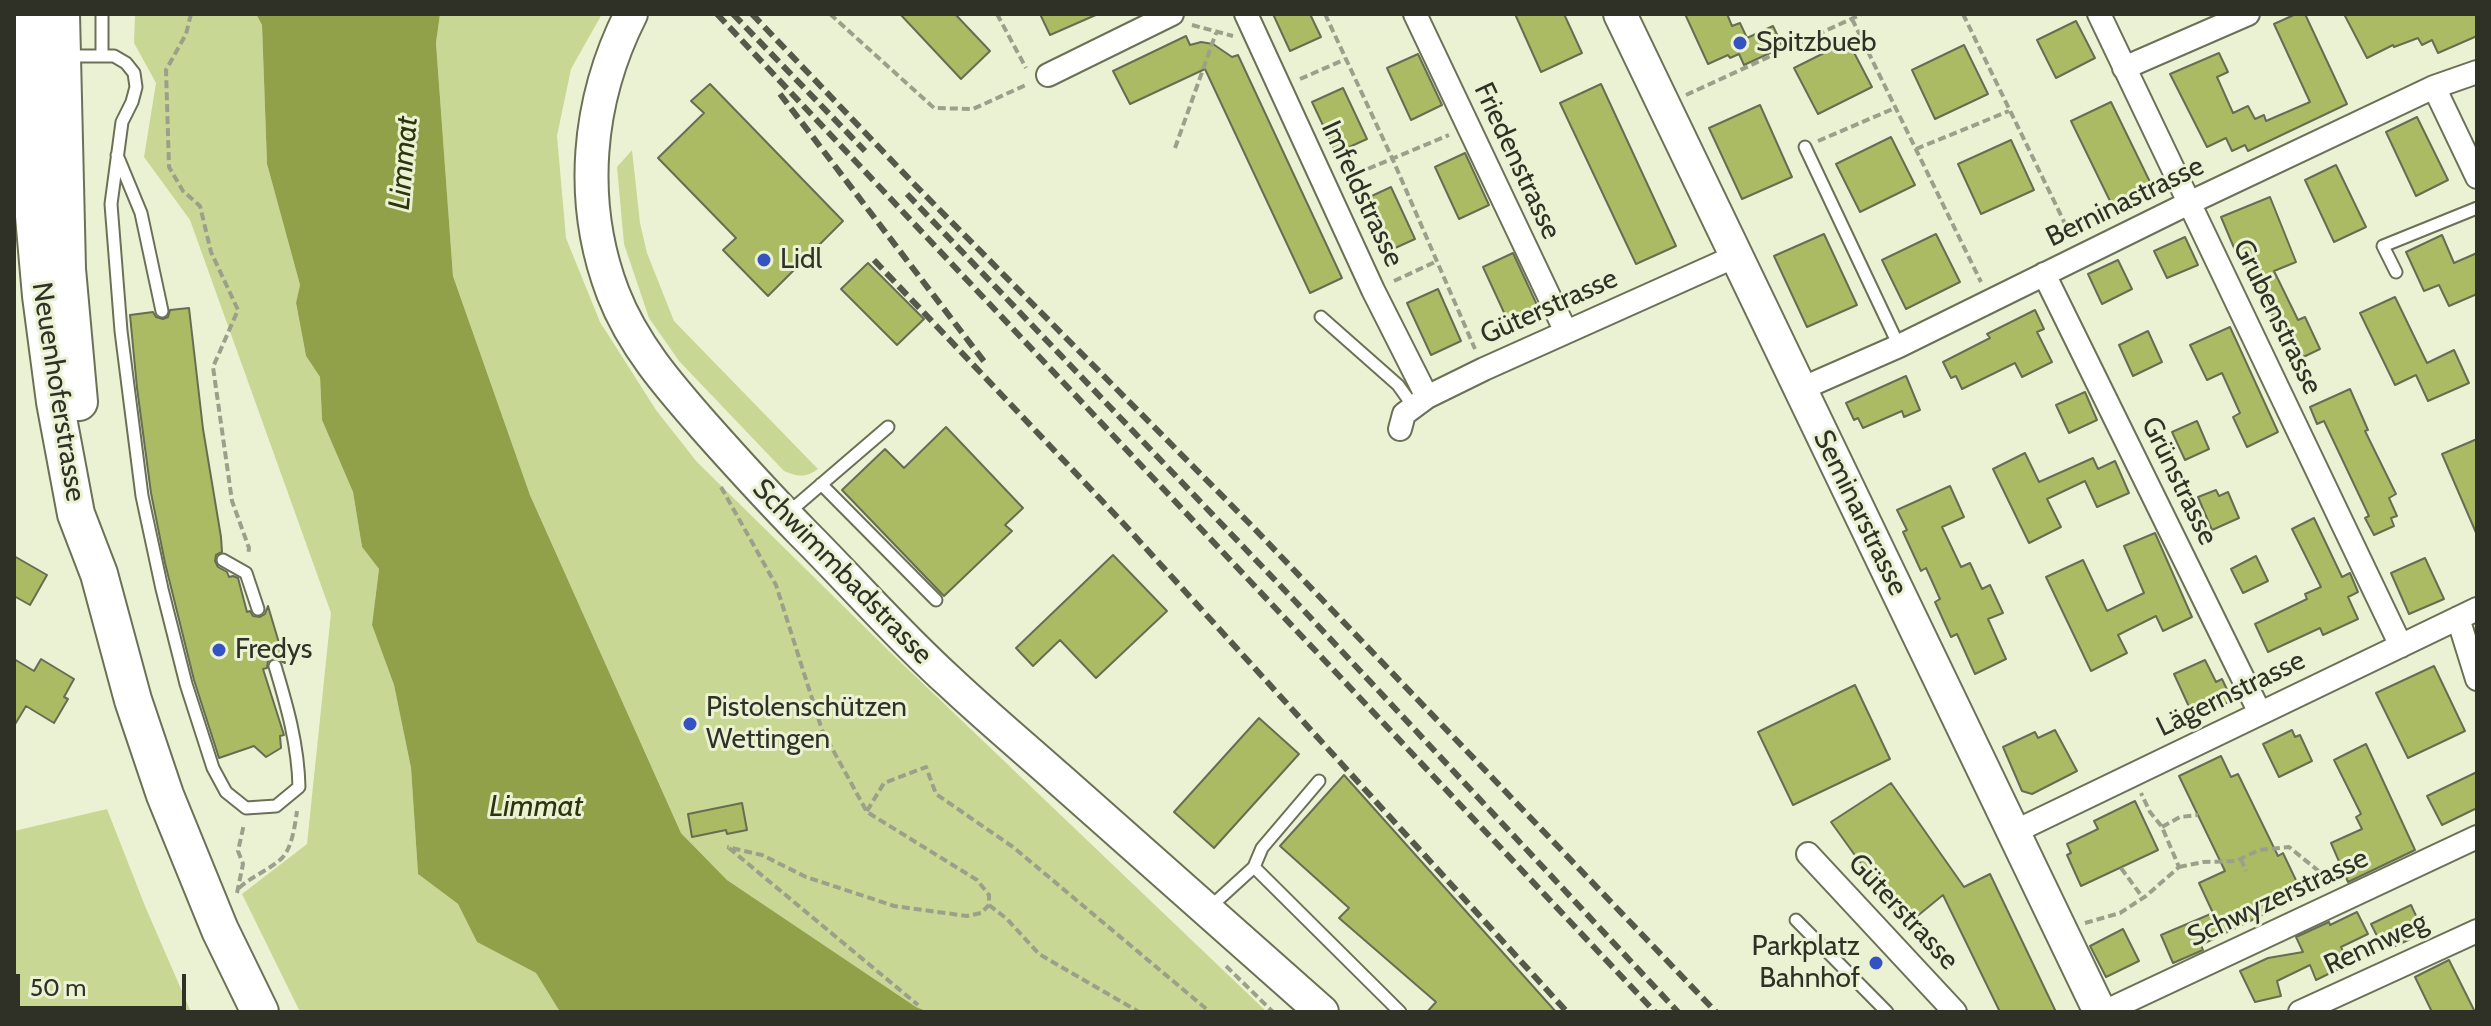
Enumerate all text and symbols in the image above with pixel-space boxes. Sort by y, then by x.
place label: Spitzbueb [1756,26,1876,60]
marker: Spitzbueb [1731,34,1749,52]
street label: Friedenstrasse [1466,77,1568,245]
water label: Limmat [382,115,426,211]
street label: Imfeldstrasse [1314,116,1410,272]
street label: Berninastrasse [2041,149,2209,255]
street label: Grubenstrasse [2225,234,2329,400]
place label: Lidl [780,243,822,277]
marker: Lidl [755,251,773,269]
street label: Güterstrasse [1475,262,1623,352]
street label: Neuenhoferstrasse [24,280,92,504]
street label: Grünstrasse [2134,411,2224,551]
street label: Seminarstrasse [1805,425,1915,601]
street label: Schwimmbadstrasse [745,472,939,672]
place label: Fredys [235,633,312,667]
marker: Fredys [210,641,228,659]
street label: Lägernstrasse [2151,644,2311,744]
place label: Pistolenschützen Wettingen [706,691,907,757]
marker: Pistolenschützen Wettingen [681,715,699,733]
water label: Limmat [489,789,583,825]
street label: Schwyzerstrasse [2182,842,2374,954]
street label: Güterstrasse [1841,847,1965,977]
street label: Rennweg [2319,905,2433,983]
place label: Parkplatz Bahnhof [1752,930,1860,996]
marker: Parkplatz Bahnhof [1867,954,1885,972]
scale bar [20,958,190,1008]
text: 50 m [30,973,86,1002]

